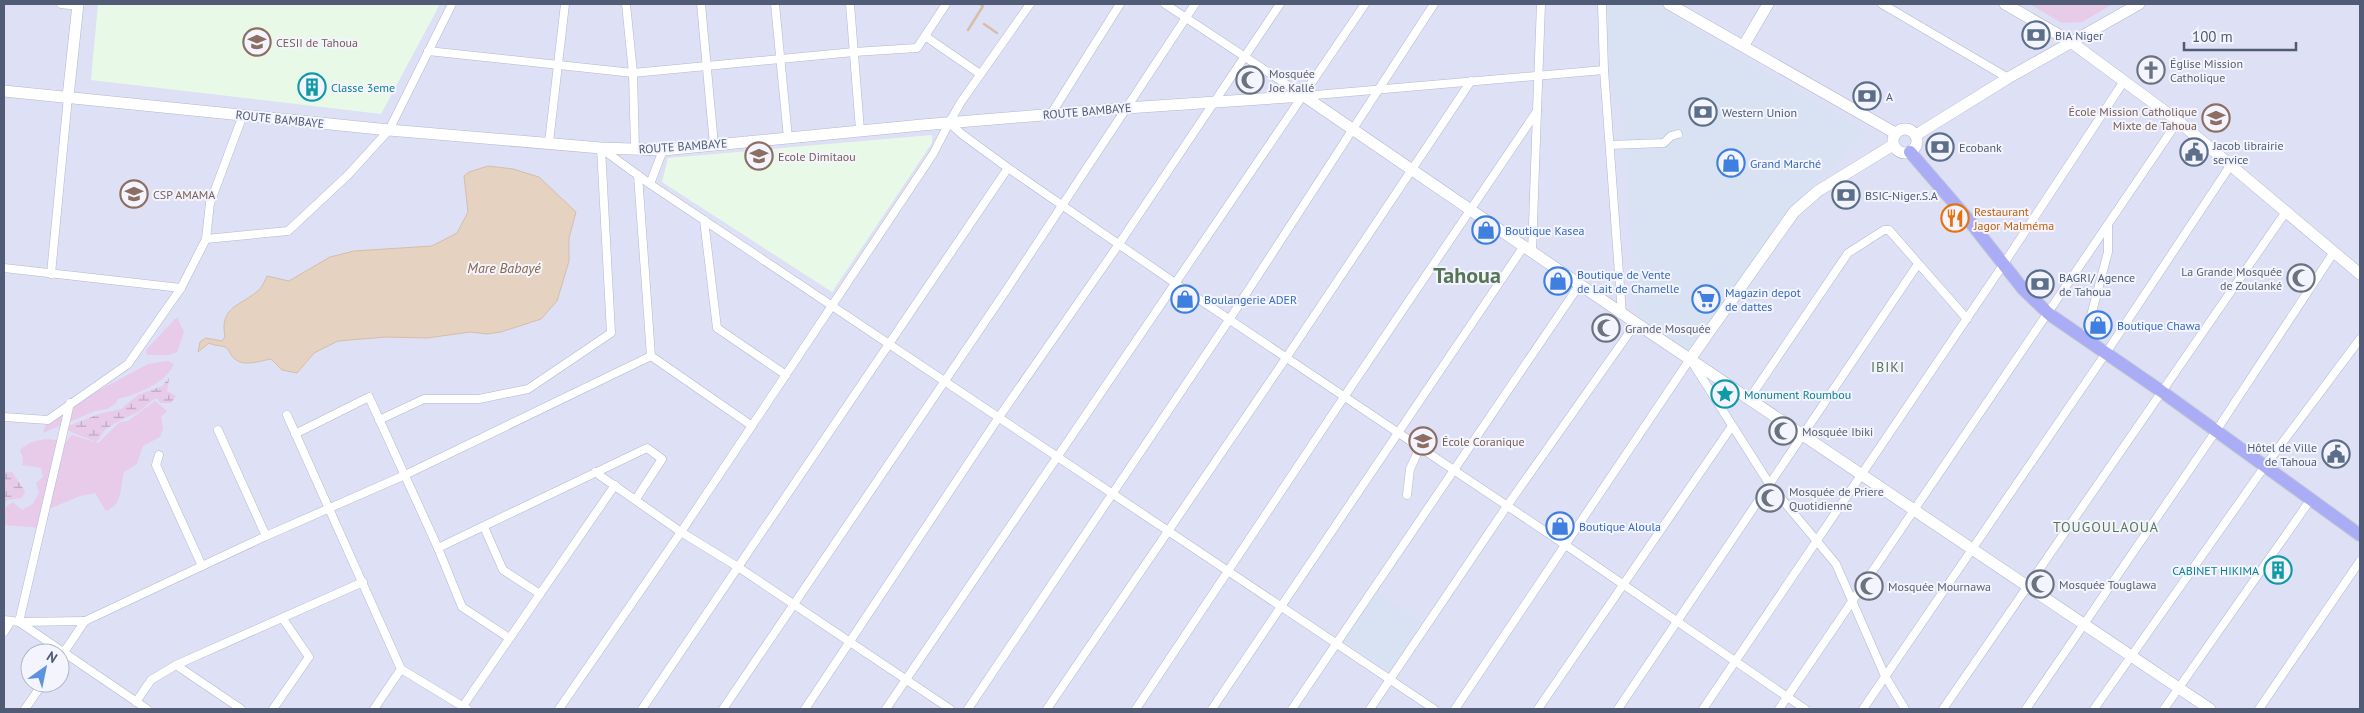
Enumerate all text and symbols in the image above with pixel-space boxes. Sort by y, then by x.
bank icon: BIA Niger [2021,20,2051,50]
scale bar [2184,20,2296,52]
school or university icon: CESII de Tahoua [242,27,272,57]
text: 100 m [2192,27,2233,46]
place label: BIA Niger [2055,28,2103,43]
place label: CESII de Tahoua [276,35,358,50]
church icon: Église Mission Catholique [2136,55,2166,85]
place label: Église Mission Catholique [2170,56,2243,85]
mosque icon: Mosquée Joe Kallé [1235,65,1265,95]
place label: Mosquée Joe Kallé [1268,66,1315,95]
building icon: Classe 3eme [297,72,327,102]
place label: Classe 3eme [331,80,395,95]
bank icon: A [1852,81,1882,111]
place label: A [1886,89,1893,104]
bank icon: Western Union [1688,97,1718,127]
street label: ROUTE BAMBAYE [1042,100,1132,122]
school or university icon: École Mission Catholique Mixte de Tahoua [2201,103,2231,133]
place label: École Mission Catholique Mixte de Tahoua [2069,104,2197,133]
place label: Western Union [1722,105,1797,120]
street label: ROUTE BAMBAYE [235,107,325,131]
bank icon: Ecobank [1925,132,1955,162]
street label: ROUTE BAMBAYE [638,135,728,157]
public building icon: Jacob librairie service [2179,137,2209,167]
place label: Jacob librairie service [2212,138,2284,167]
place label: Ecobank [1959,140,2002,155]
school or university icon: Ecole Dimitaou [744,141,774,171]
shop icon: Grand Marché [1716,148,1746,178]
place label: Ecole Dimitaou [778,149,856,164]
place label: Grand Marché [1750,156,1821,171]
school or university icon: CSP AMAMA [119,179,149,209]
bank icon: BSIC-Niger.S.A [1831,180,1861,210]
place label: CSP AMAMA [153,187,215,202]
place label: BSIC-Niger.S.A [1865,188,1938,203]
restaurant icon: Restaurant Jagor Malméma [1940,203,1970,233]
place label: Restaurant Jagor Malméma [1973,204,2054,233]
shop icon: Boutique Kasea [1471,215,1501,245]
place label: Boutique Kasea [1505,223,1584,238]
water label: Mare Babayé [467,259,541,277]
district label: Tahoua [1433,261,1501,289]
mosque icon: La Grande Mosquée de Zoulanké [2286,263,2316,293]
place label: La Grande Mosquée de Zoulanké [2181,264,2282,293]
shop icon: Boutique de Vente de Lait de Chamelle [1543,266,1573,296]
place label: Boutique de Vente de Lait de Chamelle [1577,267,1679,296]
bank icon: BAGRI/ Agence de Tahoua [2025,269,2055,299]
place label: BAGRI/ Agence de Tahoua [2059,270,2135,299]
shop icon: Boulangerie ADER [1170,284,1200,314]
supermarket icon: Magazin depot de dattes [1691,284,1721,314]
place label: Magazin depot de dattes [1725,285,1801,314]
place label: Boulangerie ADER [1204,292,1297,307]
shop icon: Boutique Chawa [2083,310,2113,340]
mosque icon: Grande Mosquée [1591,313,1621,343]
place label: Boutique Chawa [2117,318,2201,333]
place label: Grande Mosquée [1625,321,1711,336]
district label: IBIKI [1871,358,1905,376]
place icon: Monument Roumbou [1710,379,1740,409]
place label: Monument Roumbou [1744,387,1851,402]
mosque icon: Mosquée Ibiki [1768,416,1798,446]
place label: Mosquée Ibiki [1802,424,1873,439]
school or university icon: École Coranique [1408,426,1438,456]
place label: École Coranique [1442,434,1525,449]
public building icon: Hôtel de Ville de Tahoua [2321,439,2351,469]
place label: Hôtel de Ville de Tahoua [2247,440,2317,469]
mosque icon: Mosquée de Priere Quotidienne [1755,483,1785,513]
place label: Mosquée de Priere Quotidienne [1789,484,1884,513]
shop icon: Boutique Aloula [1545,511,1575,541]
district label: TOUGOULAOUA [2053,518,2159,536]
place label: Boutique Aloula [1579,519,1661,534]
building icon: CABINET HIKIMA [2263,555,2293,585]
place label: CABINET HIKIMA [2172,563,2259,578]
mosque icon: Mosquée Touglawa [2025,569,2055,599]
mosque icon: Mosquée Mournawa [1854,571,1884,601]
place label: Mosquée Touglawa [2059,577,2157,592]
place label: Mosquée Mournawa [1888,579,1991,594]
north arrow [20,643,70,693]
text: N [43,647,61,667]

